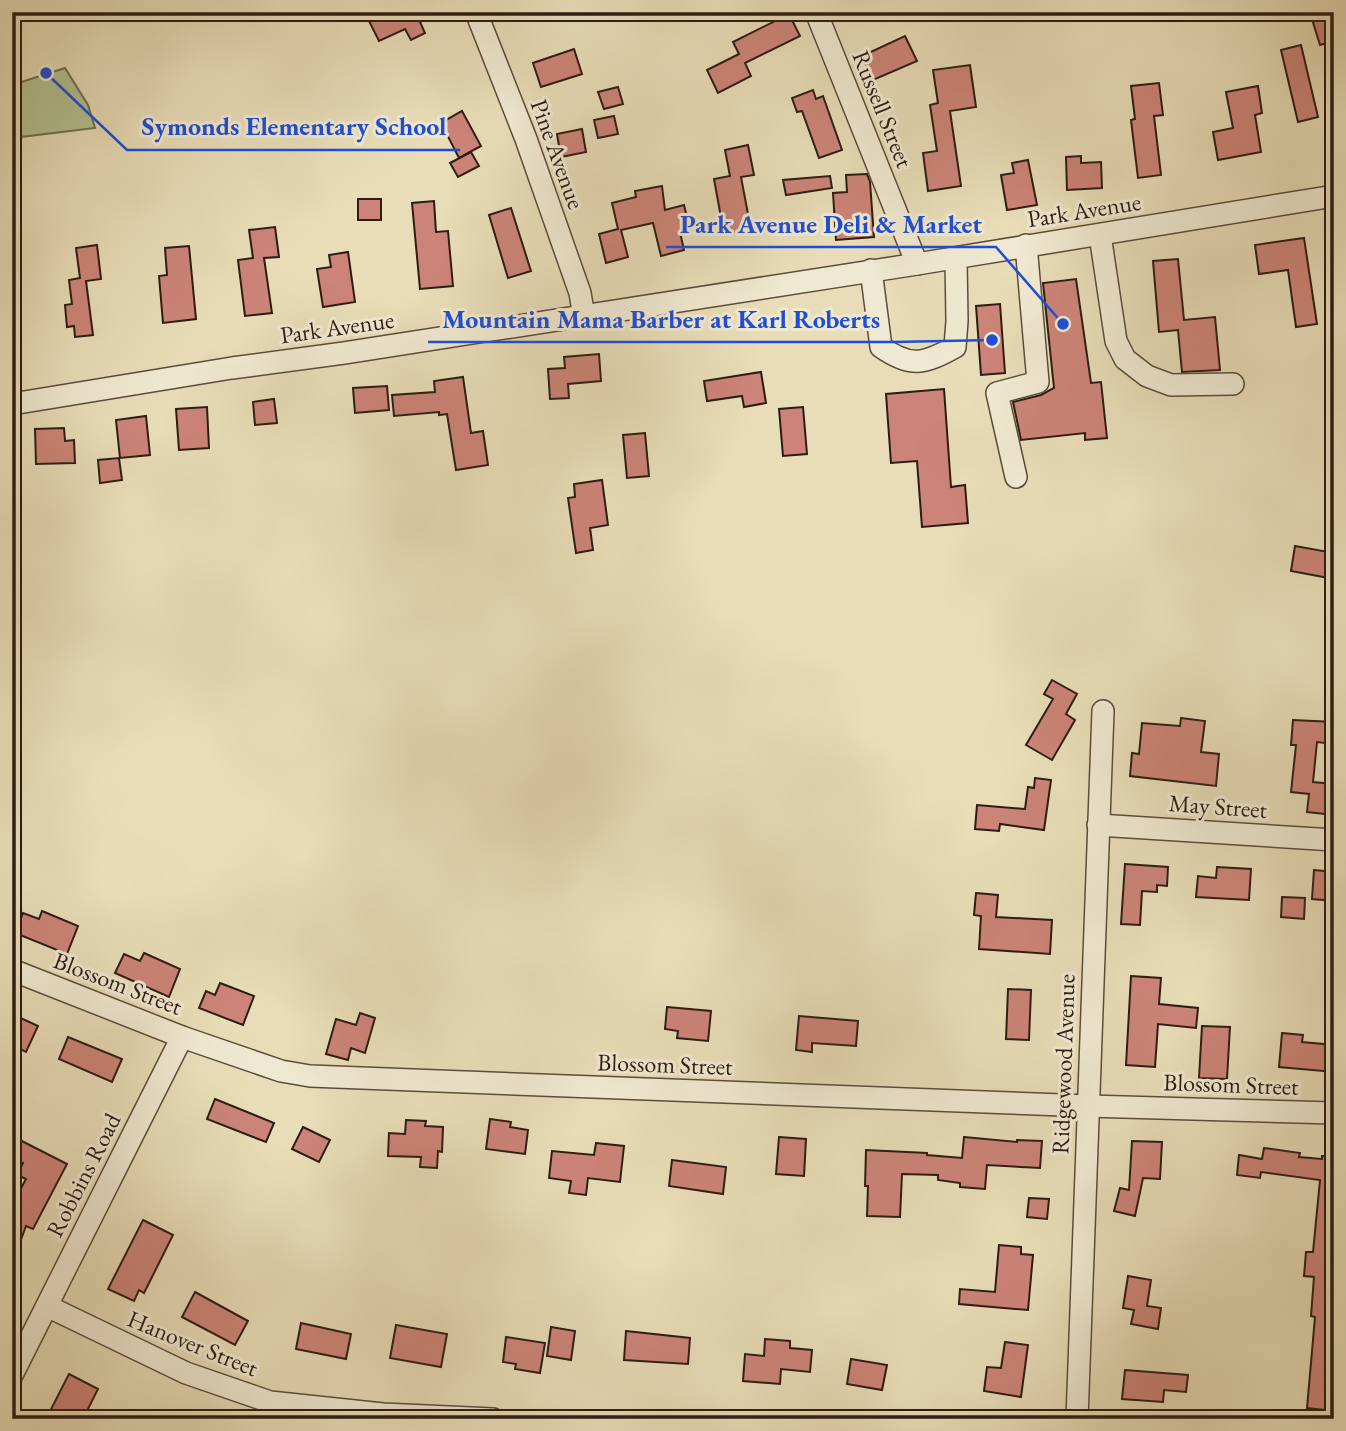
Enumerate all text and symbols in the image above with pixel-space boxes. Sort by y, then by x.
street label: Russell Street [845,46,921,173]
street label: Pine Avenue [524,95,592,213]
callout: Symonds Elementary School [127,103,460,150]
text: Symonds Elementary School [142,109,446,143]
street label: Park Avenue [1025,186,1143,234]
callout: Park Avenue Deli & Market [666,200,996,247]
text: Park Avenue Deli & Market [680,207,982,241]
callout: Mountain Mama Barber at Karl Roberts [428,295,894,342]
text: Mountain Mama Barber at Karl Roberts [442,302,880,336]
street label: Park Avenue [278,304,396,350]
street label: May Street [1168,787,1269,825]
street label: Blossom Street [49,944,187,1022]
street label: Ridgewood Avenue [1044,973,1082,1155]
street label: Blossom Street [597,1046,734,1082]
street label: Blossom Street [1163,1066,1300,1102]
street label: Robbins Road [39,1107,128,1242]
street label: Hanover Street [123,1303,263,1383]

